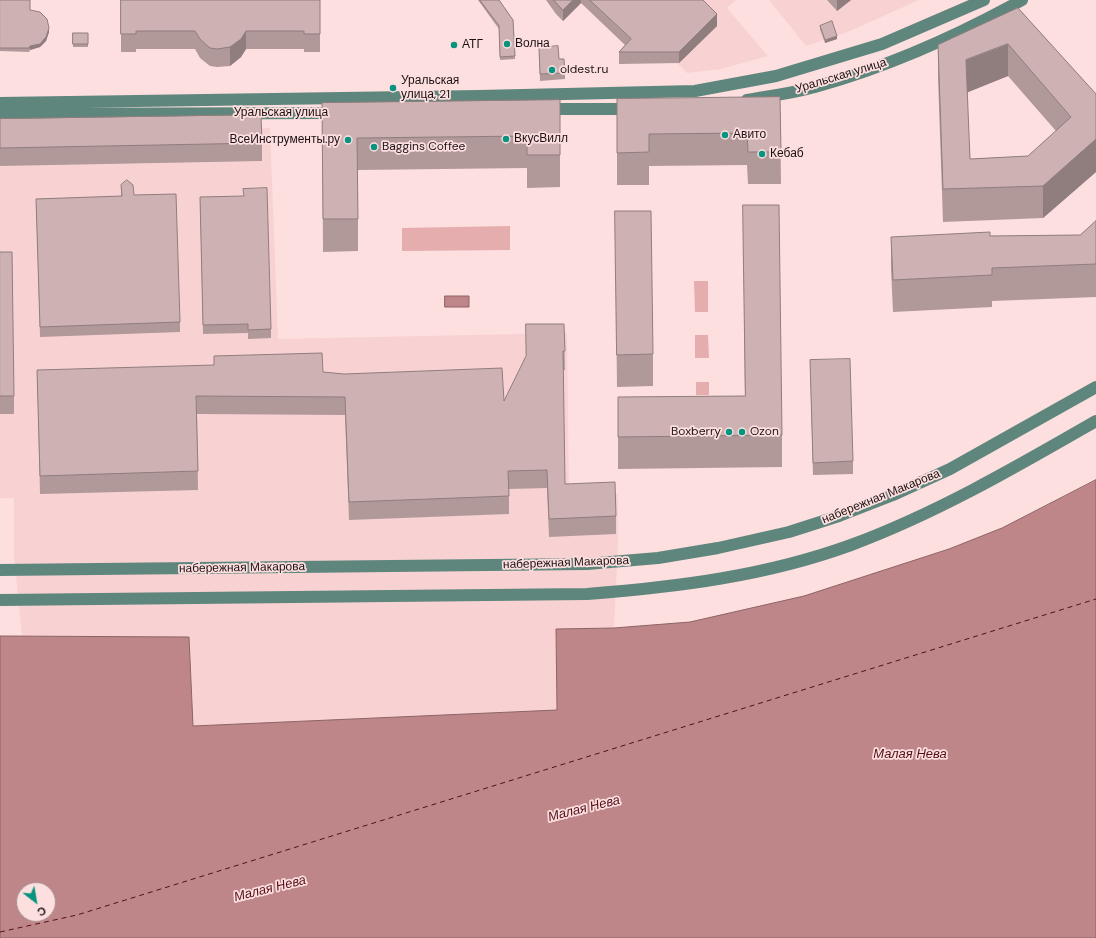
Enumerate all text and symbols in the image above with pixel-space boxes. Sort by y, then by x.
place label: Волна [515,37,550,51]
place label: АТГ [462,38,483,52]
marker: Волна [502,39,512,49]
marker: АТГ [449,40,459,50]
street label: Уральская улица [794,55,888,97]
place label: oldest.ru [560,63,608,77]
marker: oldest.ru [547,65,557,75]
place label: Уральская улица, 21 [401,74,459,102]
marker: Уральская улица, 21 [388,83,398,93]
street label: Уральская улица [234,106,328,120]
place label: Авито [733,128,766,142]
marker: Авито [720,130,730,140]
place label: ВкусВилл [514,132,568,146]
place label: ВсеИнструменты.ру [230,133,340,147]
marker: ВкусВилл [501,134,511,144]
marker: ВсеИнструменты.ру [343,135,353,145]
place label: Baggins Coffee [382,140,465,154]
marker: Baggins Coffee [369,142,379,152]
place label: Кебаб [770,147,804,161]
marker: Кебаб [757,149,767,159]
place label: Boxberry [671,425,721,439]
place label: Ozon [750,425,779,439]
marker: Boxberry [724,427,734,437]
marker: Ozon [737,427,747,437]
street label: набережная Макарова [820,467,942,527]
street label: набережная Макарова [503,554,629,572]
street label: набережная Макарова [179,560,305,576]
water label: Малая Нева [873,747,947,763]
water label: Малая Нева [546,793,622,825]
water label: Малая Нева [232,873,308,905]
north arrow [16,882,56,922]
text: С [35,903,49,919]

